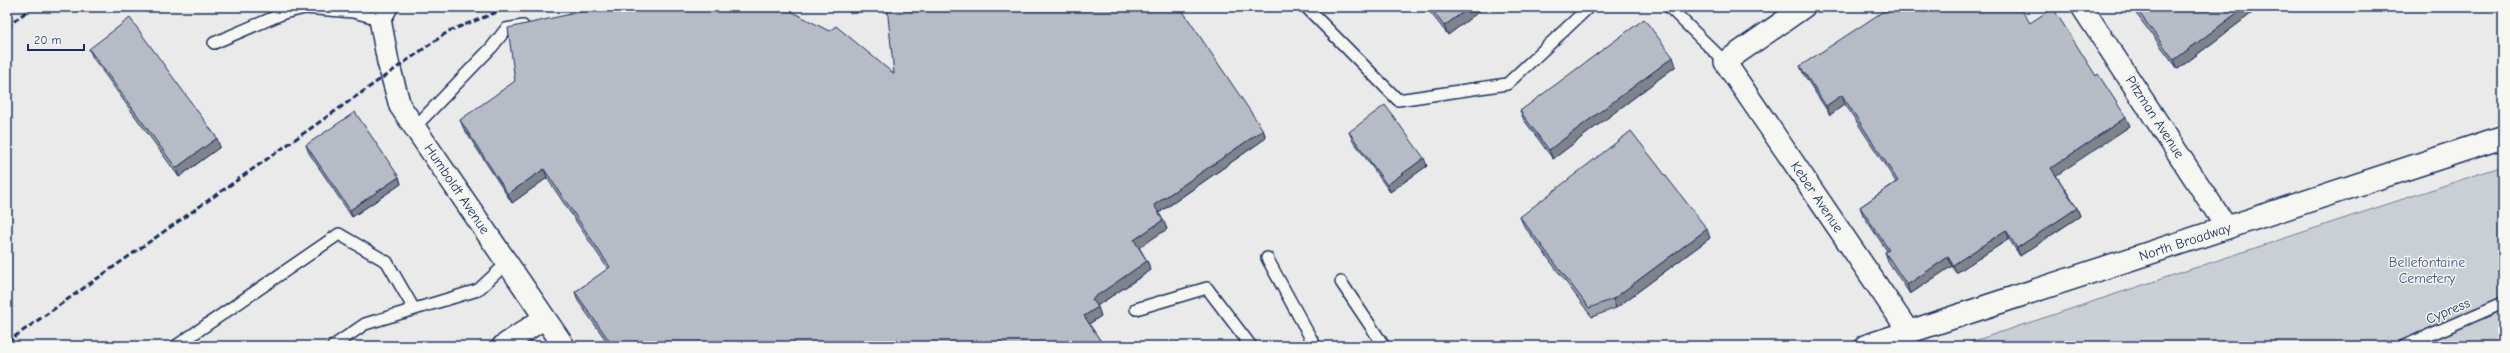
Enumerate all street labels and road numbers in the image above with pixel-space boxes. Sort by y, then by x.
street label: Pitzman Avenue [2122,73,2188,161]
street label: Humboldt Avenue [420,140,494,238]
street label: Keber Avenue [1787,158,1847,236]
street label: North Broadway [2137,219,2234,265]
street label: Cypress [2423,294,2473,328]

